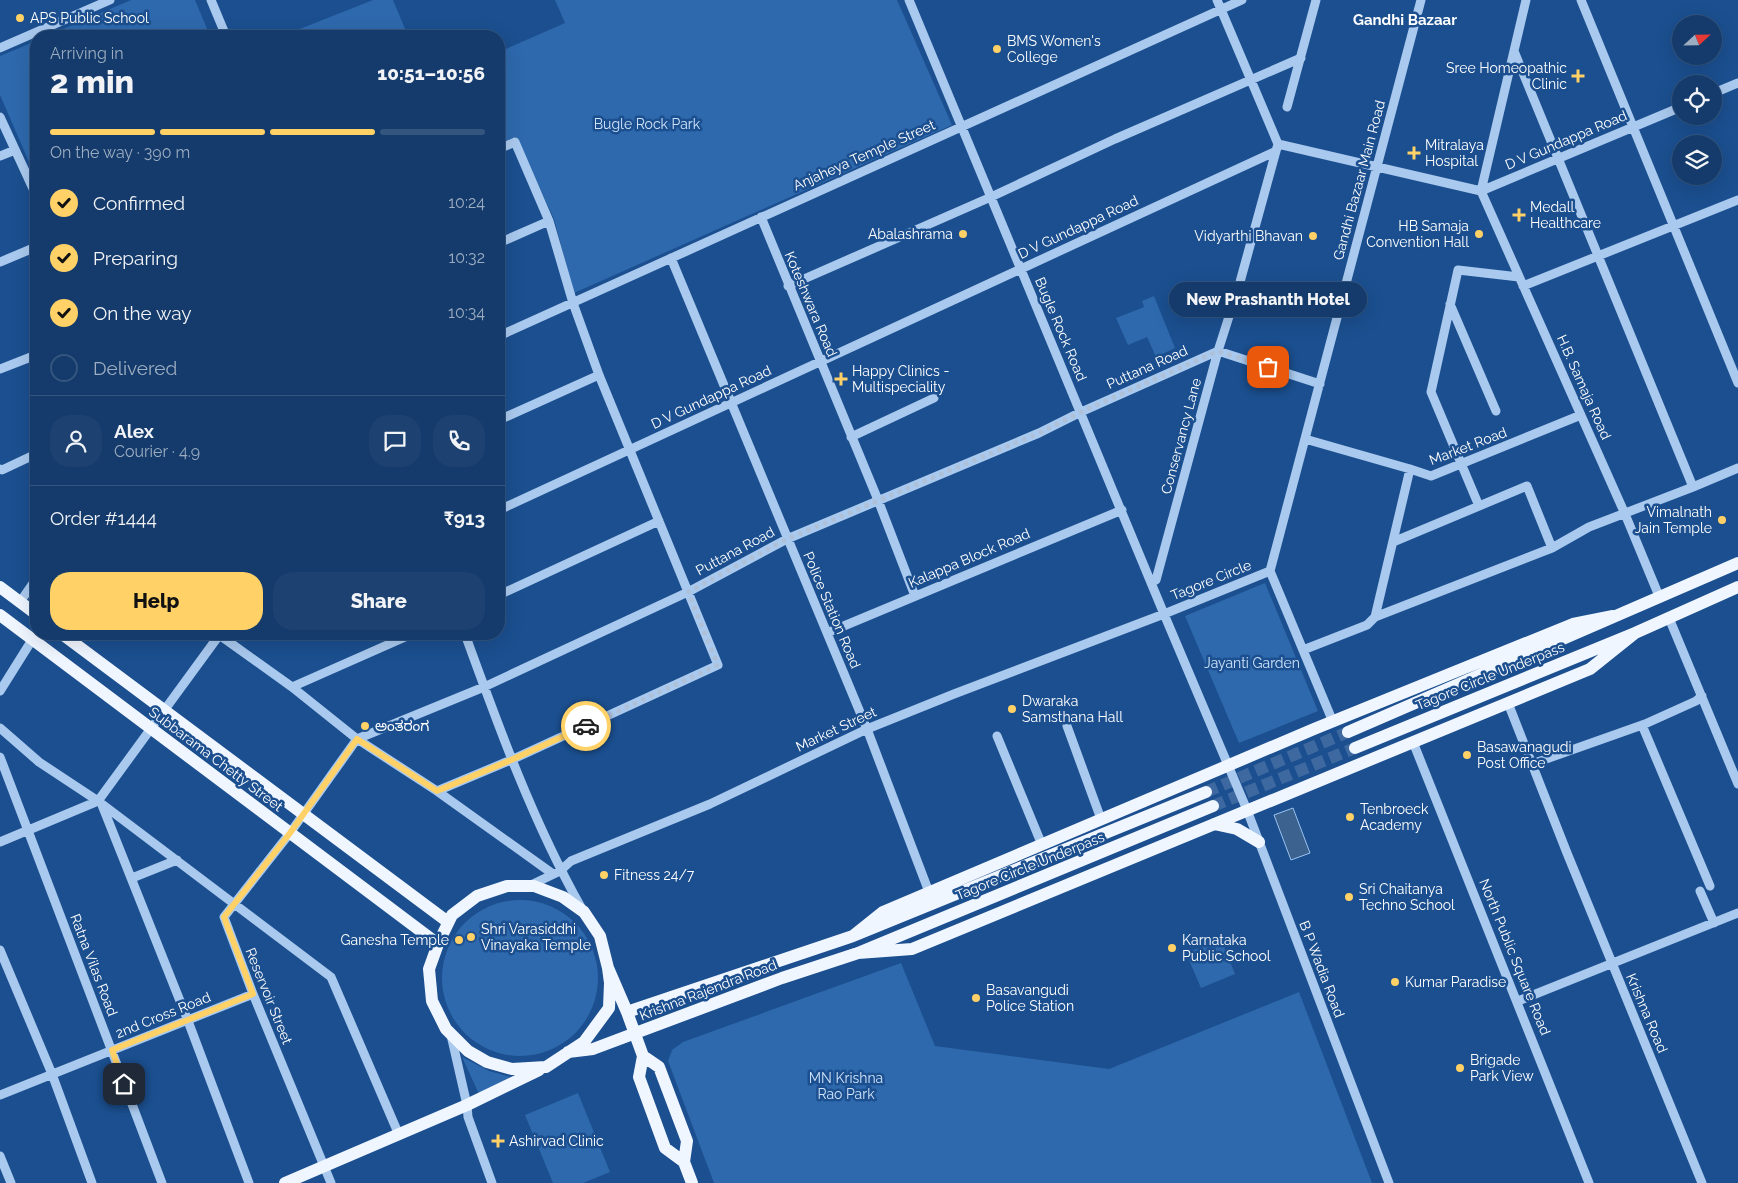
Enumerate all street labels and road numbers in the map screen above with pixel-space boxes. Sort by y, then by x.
street label: Gandhi Bazaar Main Road [1330,98,1388,262]
street label: D V Gundappa Road [1503,107,1629,173]
street label: Anjaheya Temple Street [790,116,938,194]
street label: D V Gundappa Road [1015,192,1141,262]
street label: Koteshwara Road [782,249,840,359]
street label: Bugle Rock Road [1032,275,1090,383]
street label: H.B. Samaja Road [1554,332,1614,442]
street label: Puttana Road [1104,342,1190,392]
street label: D V Gundappa Road [648,362,774,432]
street label: Conservancy Lane [1158,376,1204,496]
street label: Market Road [1427,424,1509,468]
street label: Puttana Road [693,524,777,578]
street label: Kalappa Block Road [906,525,1032,591]
street label: Police Station Road [800,549,864,671]
street label: Tagore Circle [1168,557,1254,603]
street label: Tagore Circle Underpass [1413,639,1567,713]
street label: Market Street [793,703,879,755]
street label: Subbarama Chetty Street [146,704,286,815]
street label: Tagore Circle Underpass [953,829,1107,903]
street label: North Public Square Road [1476,876,1554,1038]
street label: Ratna Vilas Road [67,912,121,1018]
street label: B P Wadia Road [1296,918,1348,1020]
street label: Reservoir Street [242,945,296,1047]
street label: Krishna Rajendra Road [637,956,779,1024]
street label: Krishna Road [1623,971,1671,1055]
street label: 2nd Cross Road [113,989,213,1041]

